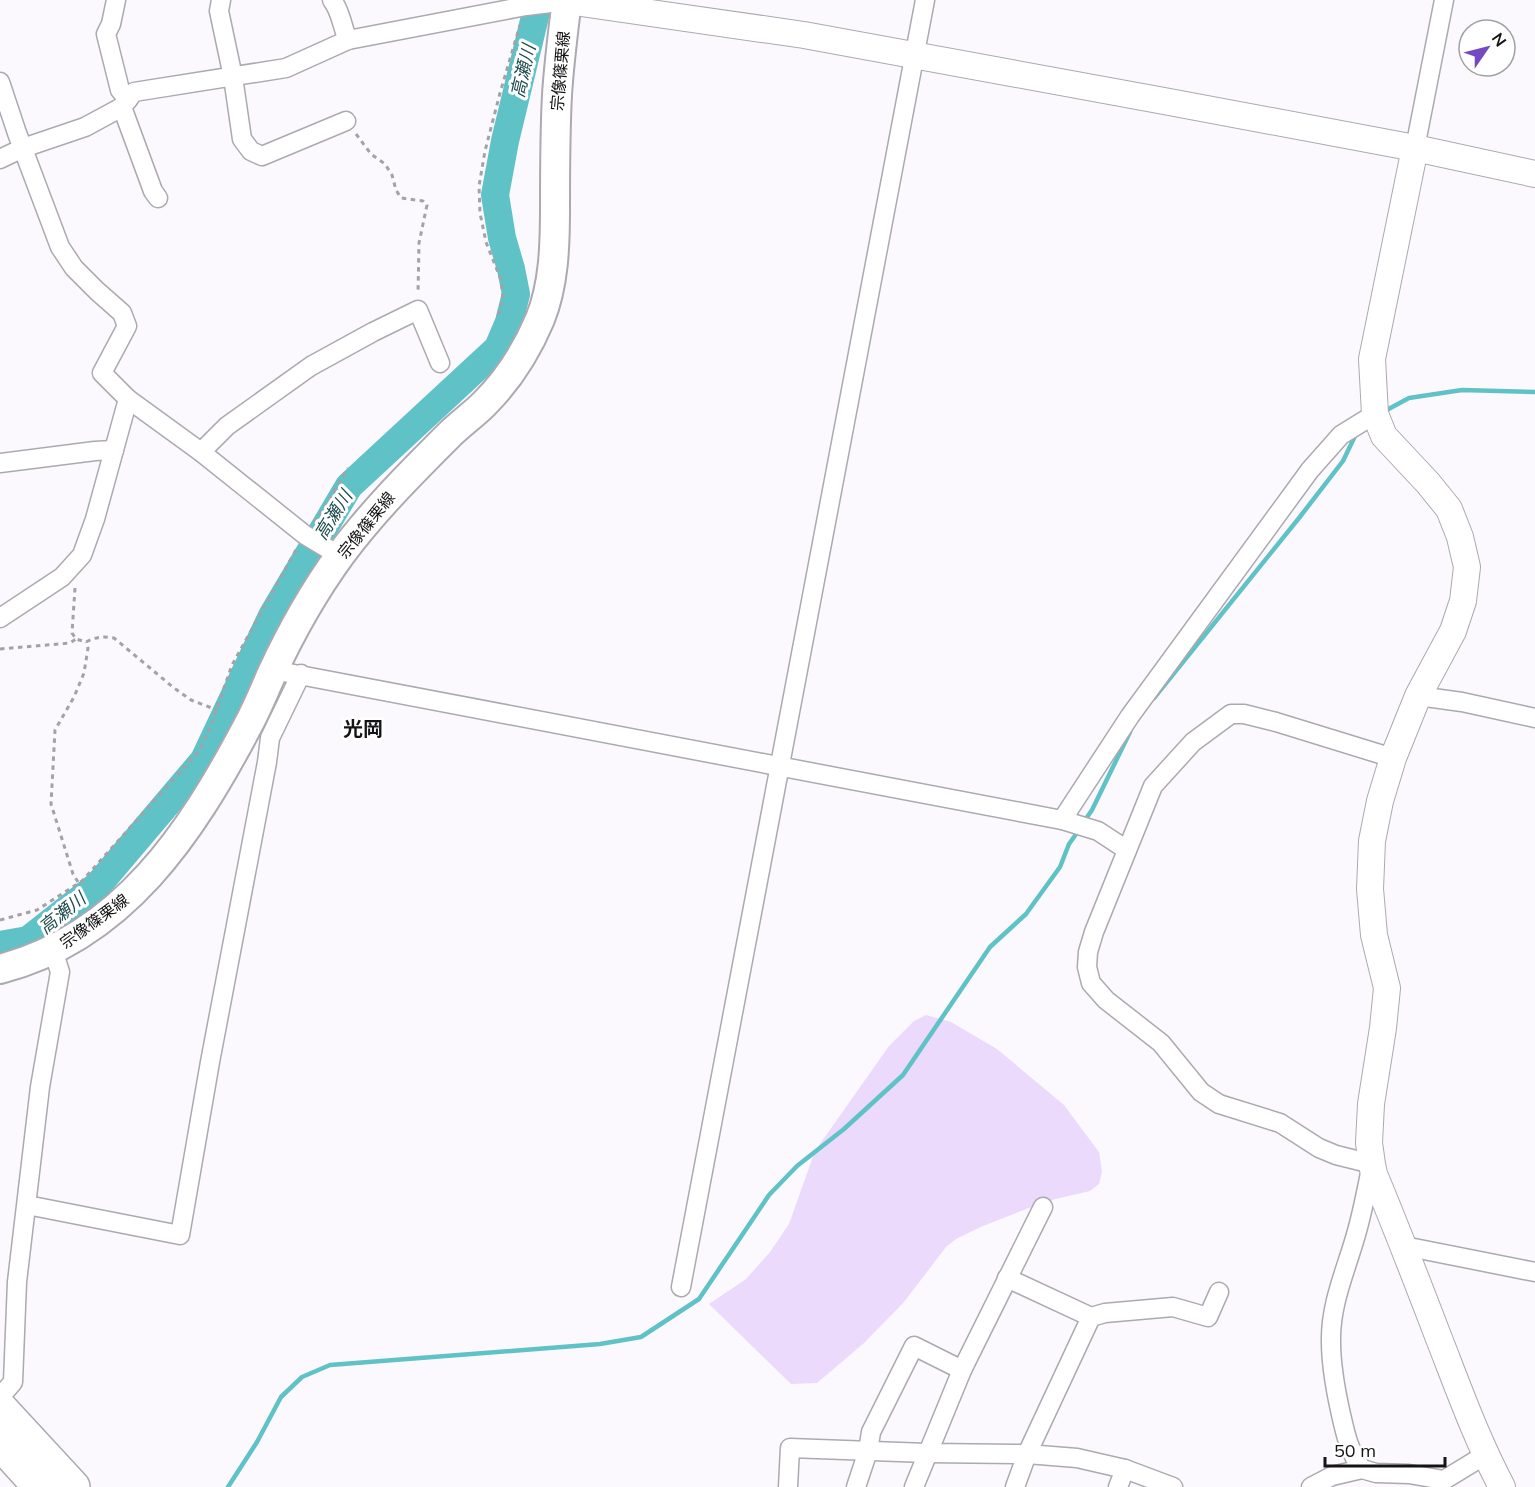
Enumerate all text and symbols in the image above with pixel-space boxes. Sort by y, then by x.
north arrow [1457,18,1517,78]
text: N [1488,29,1511,50]
street label: 宗像篠栗線 [547,30,573,112]
water label: 高瀬川 [506,40,541,100]
water label: 高瀬川 [309,484,358,544]
street label: 宗像篠栗線 [333,488,399,562]
district label: 光岡 [343,716,383,741]
water label: 高瀬川 [34,886,92,939]
street label: 宗像篠栗線 [56,889,132,953]
scale bar [1325,1430,1445,1468]
text: 50 m [1334,1439,1376,1462]

